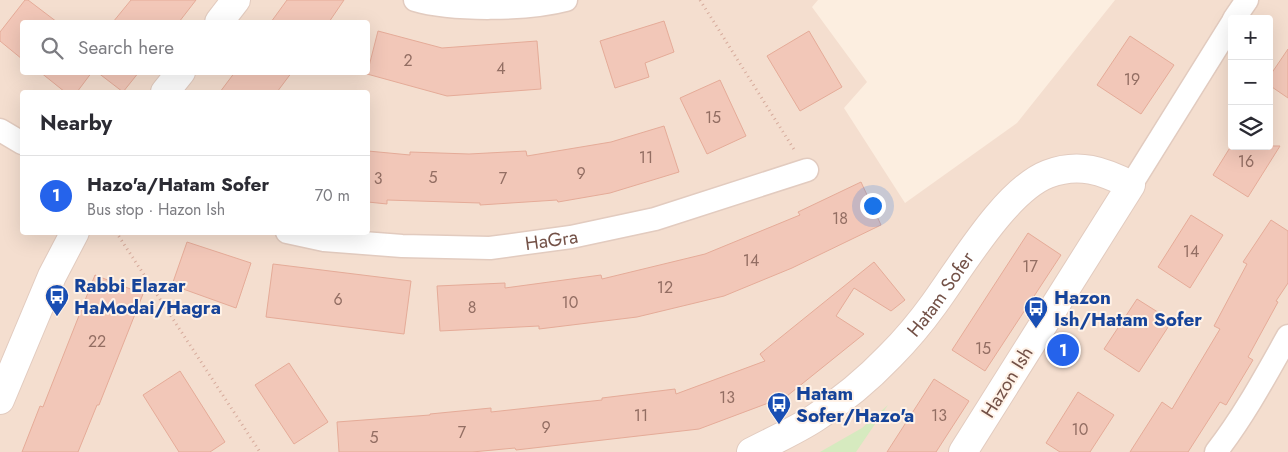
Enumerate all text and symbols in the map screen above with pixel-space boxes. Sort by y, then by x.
map controls [1228,15,1273,150]
button: + [1228,15,1273,60]
search box [20,20,370,75]
icon: search [38,34,66,62]
text: Search here [78,34,174,61]
house number: 2 [403,49,413,72]
house number: 4 [496,57,506,80]
button: − [1228,60,1273,105]
house number: 19 [1124,68,1140,91]
button: layers [1228,105,1273,150]
house number: 15 [705,106,721,129]
text: Nearby [40,108,112,138]
house number: 11 [639,146,653,169]
house number: 16 [1238,150,1254,173]
house number: 9 [576,162,586,185]
house number: 5 [428,166,438,189]
house number: 3 [374,167,383,190]
house number: 7 [499,167,508,190]
text: Hazo'a/Hatam Sofer [87,171,269,198]
text: 1 [52,184,60,207]
text: 70 m [315,184,350,207]
your location [860,193,886,219]
text: Bus stop · Hazon Ish [87,198,225,221]
house number: 18 [832,207,848,230]
street label: HaGra [523,222,580,257]
house number: 14 [1183,240,1199,263]
street label: Hatam Sofer [900,245,980,342]
house number: 14 [743,249,759,272]
house number: 17 [1022,255,1038,278]
place label: Rabbi Elazar HaModai/Hagra [74,272,221,321]
house number: 12 [657,276,673,299]
bus stop icon: Rabbi Elazar HaModai/Hagra [44,283,70,317]
place label: Hazon Ish/Hatam Sofer [1054,284,1202,333]
house number: 6 [333,288,343,311]
house number: 10 [562,291,578,314]
bus stop icon: Hazon Ish/Hatam Sofer [1023,295,1049,329]
house number: 8 [468,296,476,319]
house number: 22 [88,330,106,353]
pin: 1 [1047,331,1079,369]
house number: 15 [975,337,991,360]
street label: Hazon Ish [974,341,1040,423]
place label: Hatam Sofer/Hazo'a [796,380,914,429]
house number: 13 [719,386,735,409]
bus stop icon: Hatam Sofer/Hazo'a [766,391,792,425]
house number: 11 [634,404,648,427]
house number: 13 [931,404,947,427]
house number: 9 [541,416,551,439]
house number: 10 [1072,418,1088,441]
house number: 7 [458,421,467,444]
house number: 5 [369,426,379,449]

